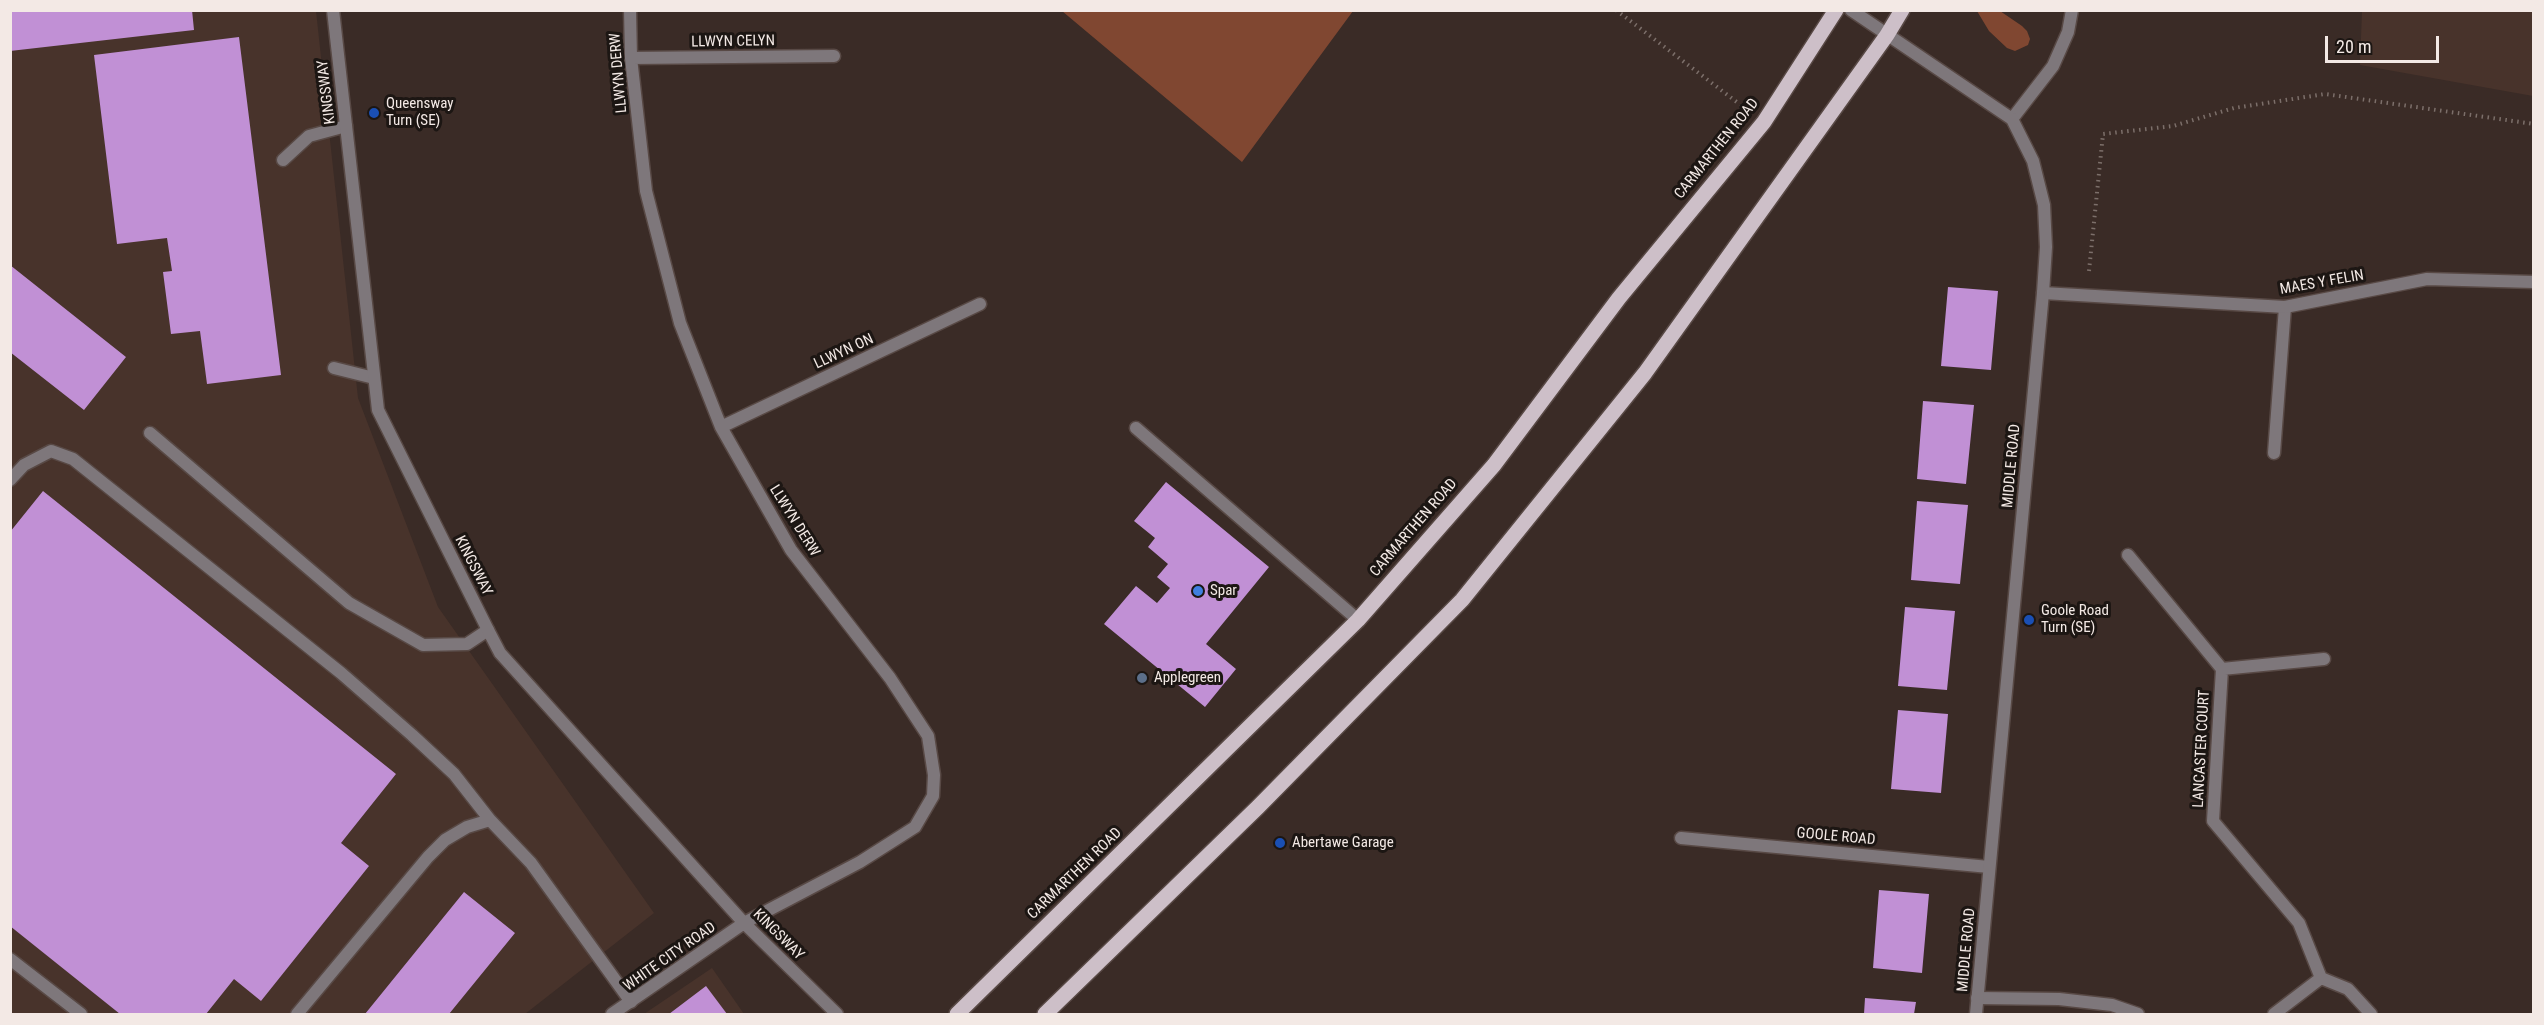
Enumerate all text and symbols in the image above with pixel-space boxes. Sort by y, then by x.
scale bar [2328,24,2442,62]
street label: LLWYN DERW [607,32,631,114]
street label: LLWYN CELYN [691,32,775,52]
text: 20 m [2336,36,2371,57]
street label: KINGSWAY [314,59,340,125]
place label: Queensway Turn (SE) [386,95,454,130]
street label: CARMARTHEN ROAD [1671,95,1763,203]
marker: Queensway Turn (SE) [367,106,381,120]
street label: MAES Y FELIN [2279,267,2365,299]
street label: LLWYN ON [811,330,877,374]
street label: MIDDLE ROAD [1999,423,2025,509]
street label: CARMARTHEN ROAD [1367,475,1461,581]
street label: LLWYN DERW [765,482,823,560]
street label: KINGSWAY [450,533,496,599]
place label: Spar [1210,582,1237,600]
marker: Spar [1191,584,1205,598]
place label: Goole Road Turn (SE) [2041,602,2109,637]
marker: Goole Road Turn (SE) [2022,613,2036,627]
place label: Applegreen [1154,669,1221,687]
marker: Applegreen [1135,671,1149,685]
street label: LANCASTER COURT [2190,690,2214,808]
street label: CARMARTHEN ROAD [1024,824,1126,924]
street label: GOOLE ROAD [1796,825,1876,849]
place label: Abertawe Garage [1292,834,1394,852]
marker: Abertawe Garage [1273,836,1287,850]
street label: KINGSWAY [749,906,807,964]
street label: MIDDLE ROAD [1954,907,1980,993]
street label: WHITE CITY ROAD [620,919,720,995]

